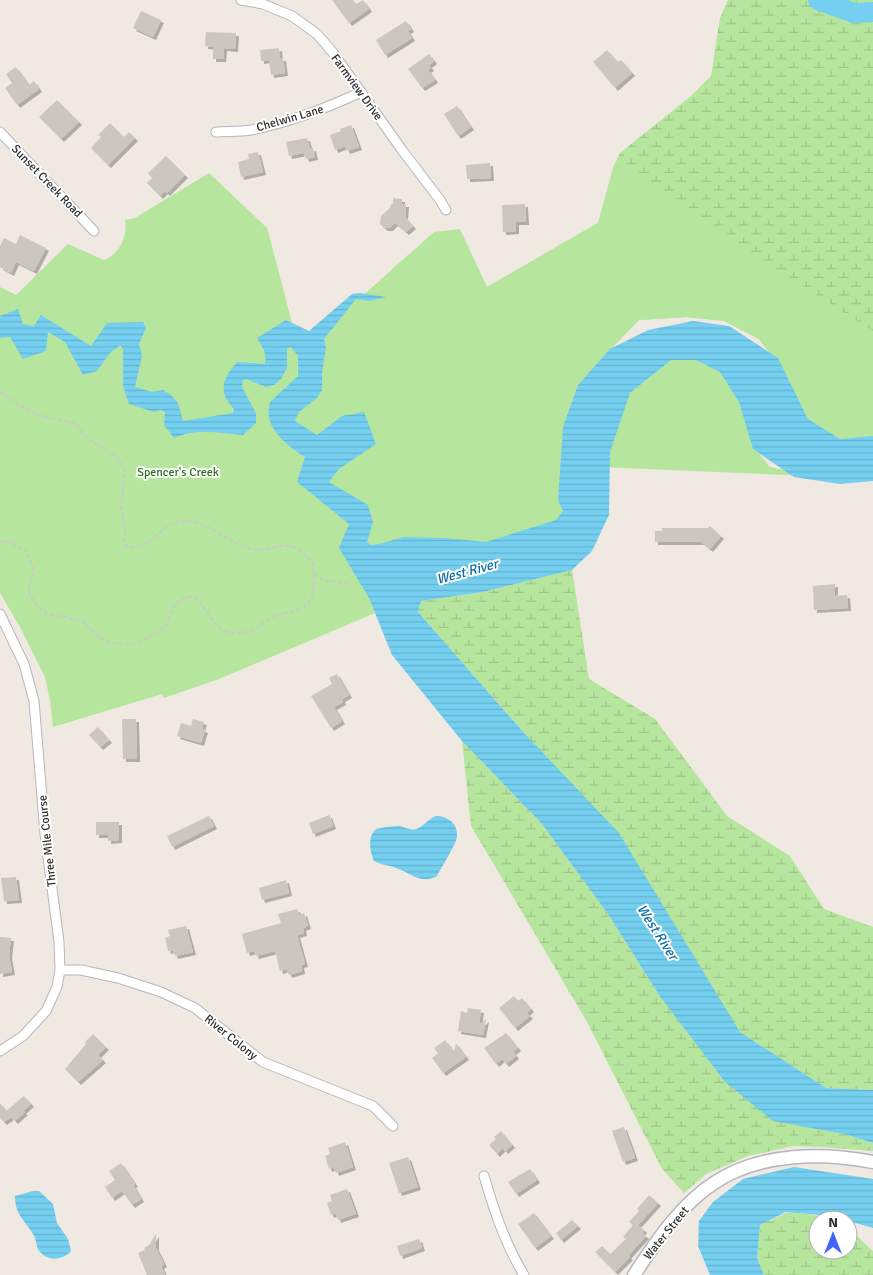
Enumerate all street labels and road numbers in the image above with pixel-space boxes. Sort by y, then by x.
street label: Farmview Drive [328,51,386,123]
street label: Chelwin Lane [255,102,325,135]
street label: Sunset Creek Road [8,142,85,221]
street label: Three Mile Course [35,794,60,887]
street label: River Colony [201,1012,260,1064]
street label: Water Street [640,1204,692,1263]

